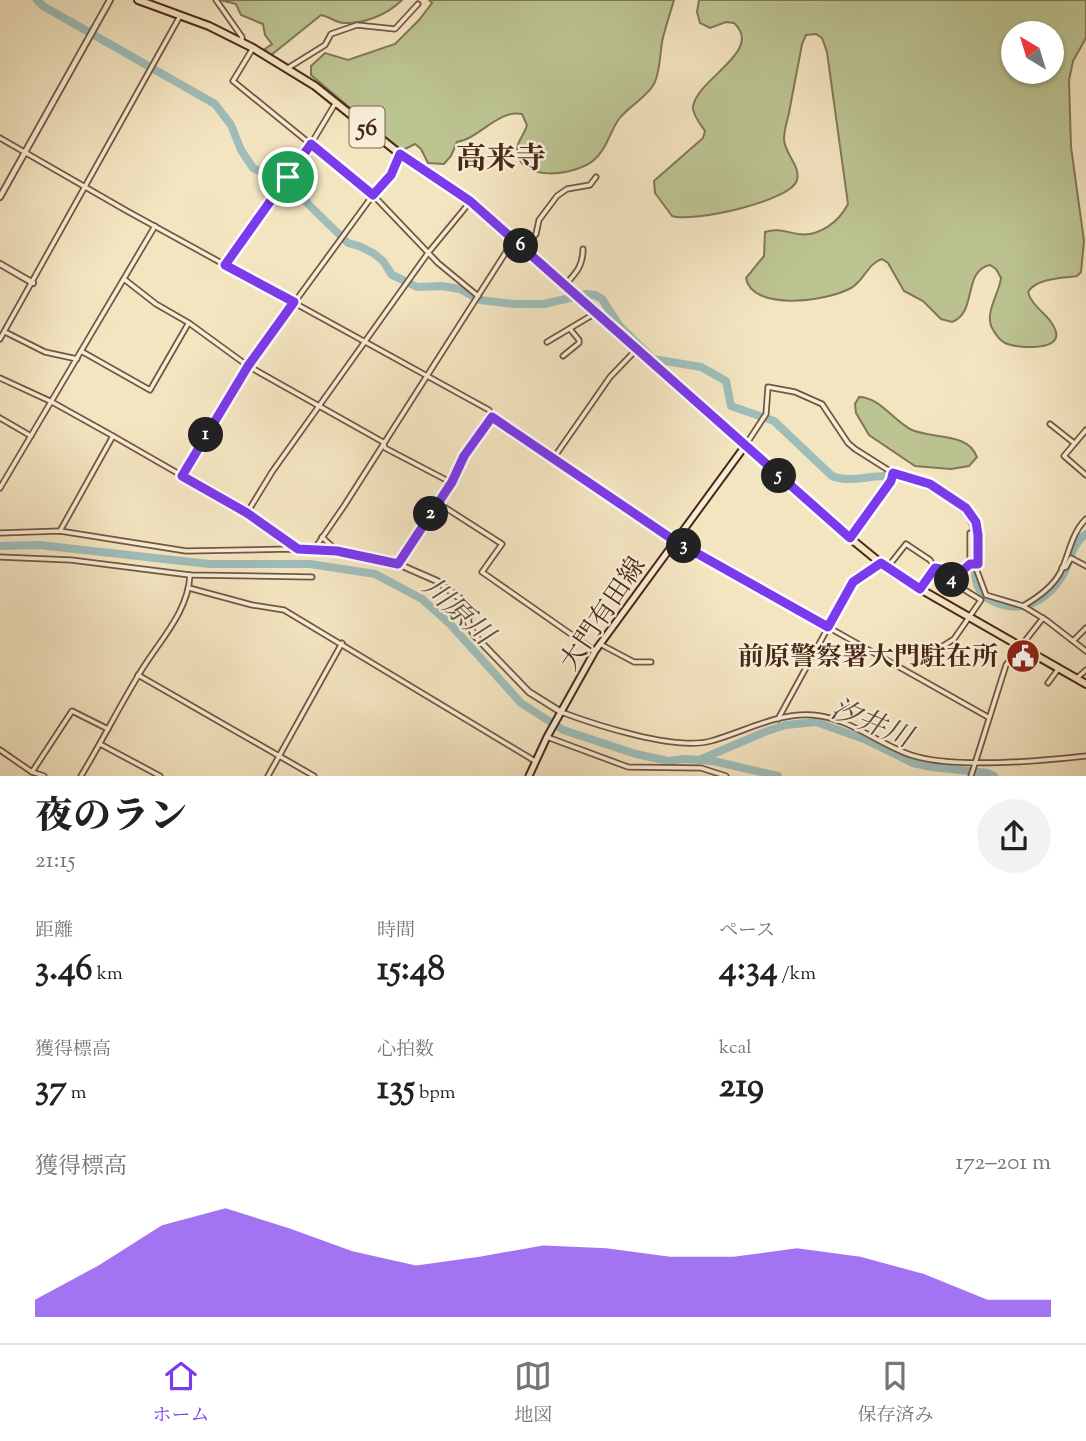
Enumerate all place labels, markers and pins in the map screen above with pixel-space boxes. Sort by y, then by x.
pin [258,147,318,207]
pin: 6 [504,229,538,264]
pin: 1 [188,418,224,452]
pin: 5 [762,458,796,494]
pin: 2 [414,496,448,532]
pin: 3 [666,528,702,564]
pin: 4 [934,562,970,598]
public building icon: 前原警察署大門駐在所 [1004,637,1042,675]
place label: 前原警察署大門駐在所 [738,640,998,677]

